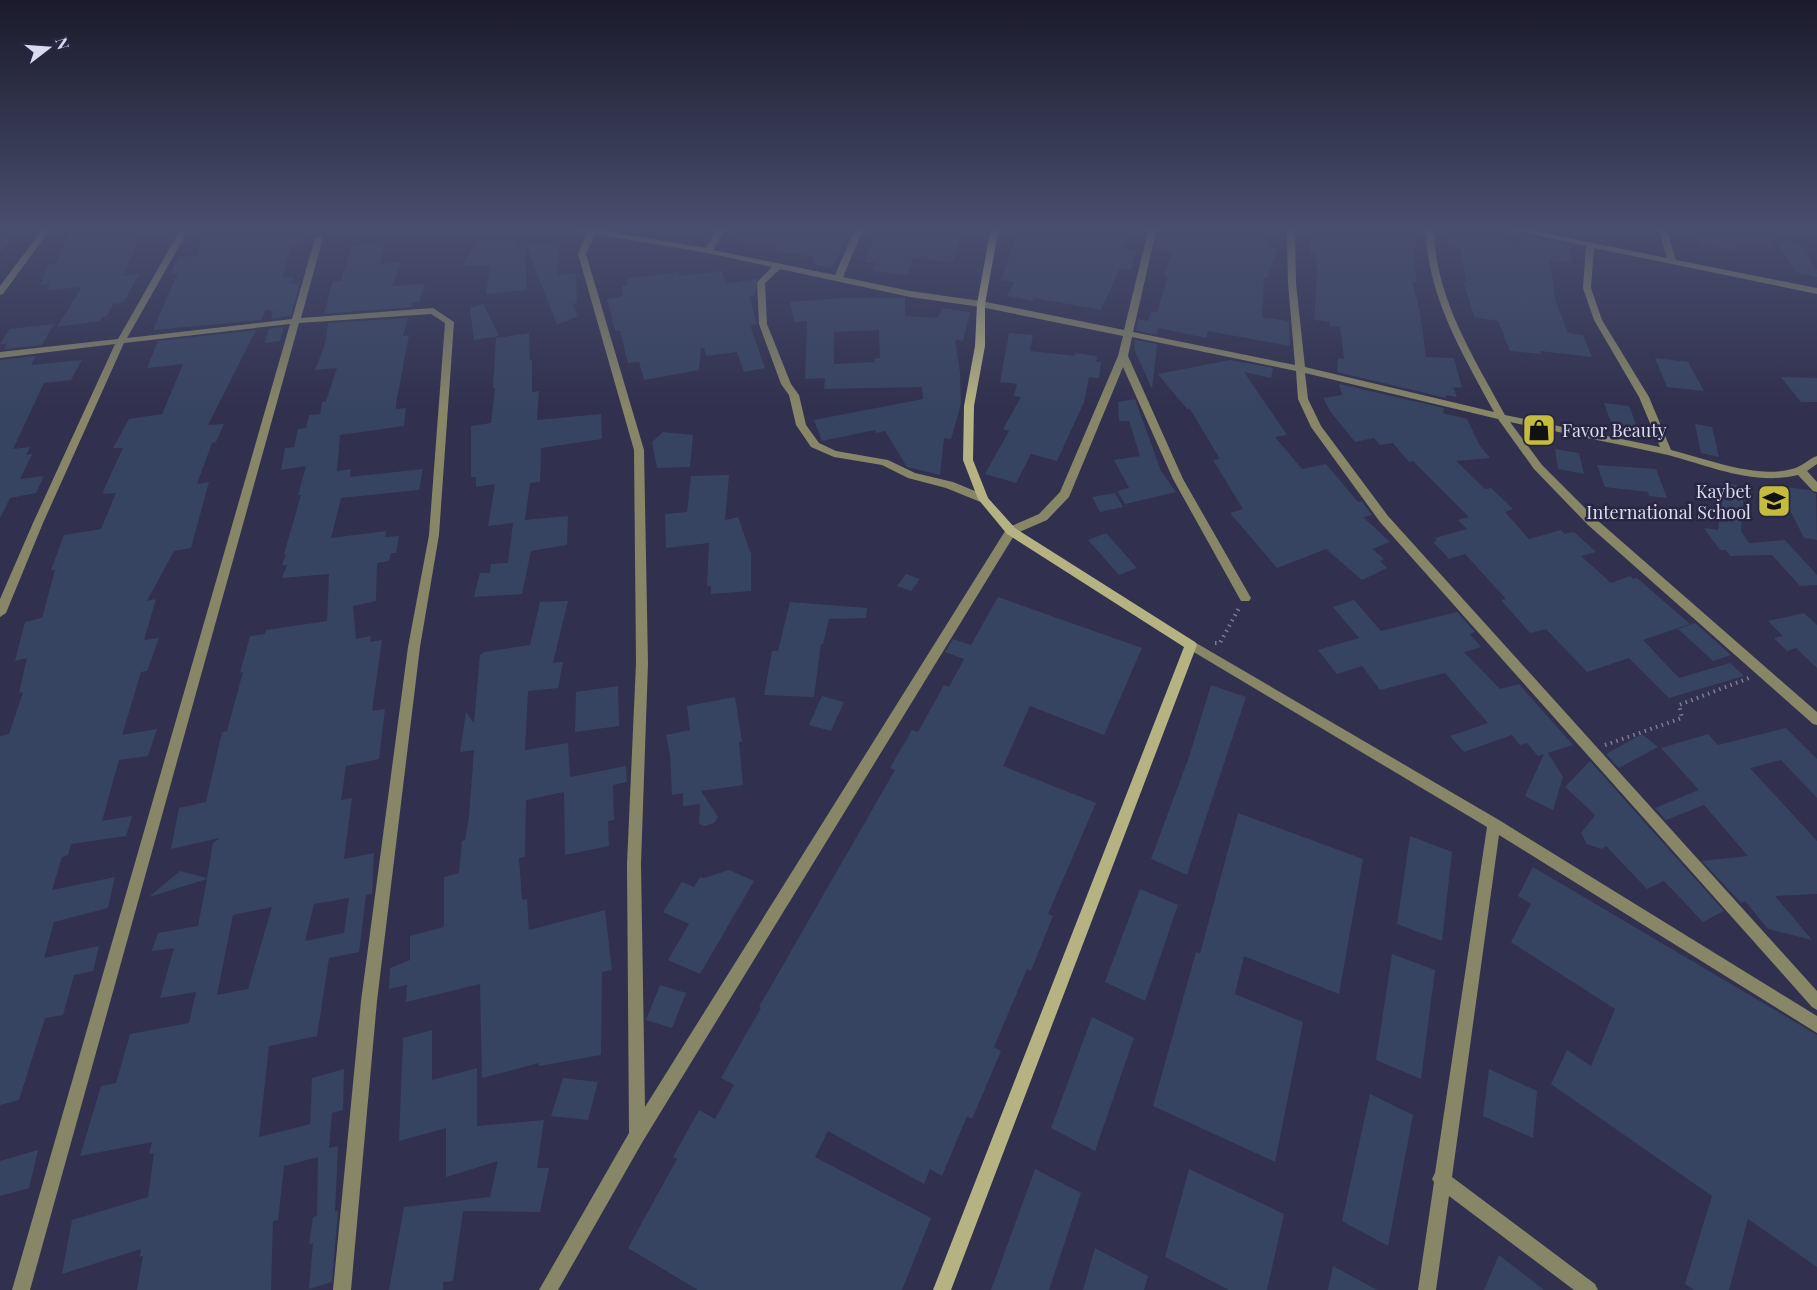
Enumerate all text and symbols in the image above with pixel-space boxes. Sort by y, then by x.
north arrow [18,18,78,78]
text: N [51,35,75,52]
shop icon: Favor Beauty [1521,412,1557,448]
place label: Favor Beauty [1562,418,1667,442]
place label: Kaybet International School [1586,479,1752,524]
school or university icon: Kaybet International School [1756,483,1792,519]

